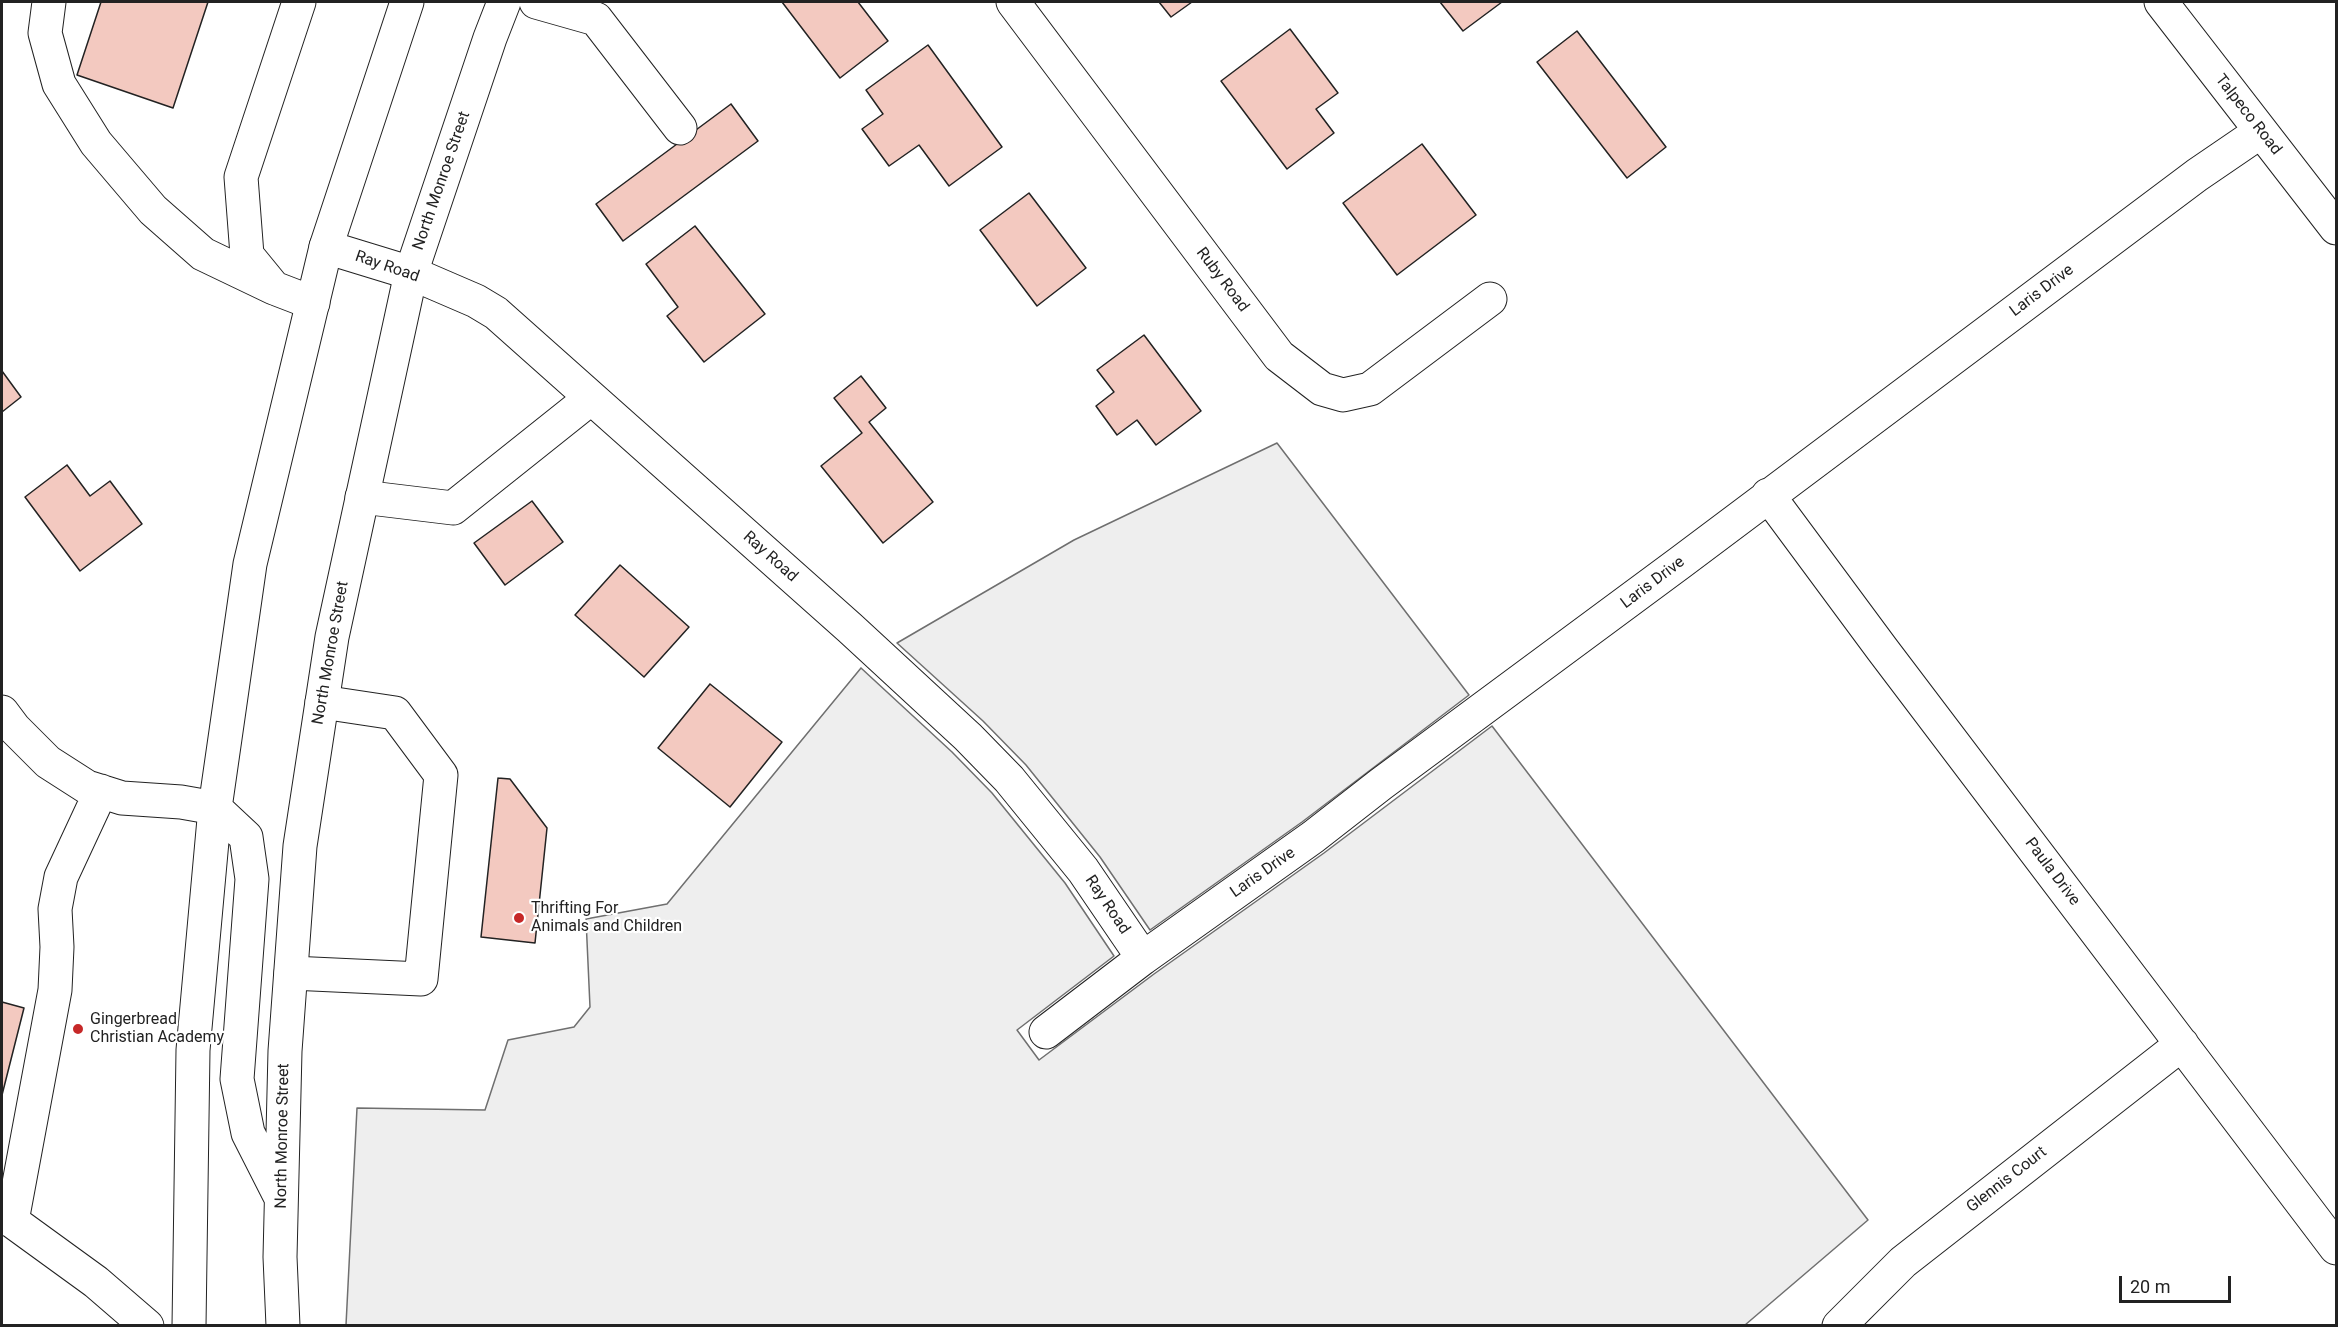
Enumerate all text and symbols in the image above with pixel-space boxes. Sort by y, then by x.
street label: Talpeco Road [2211,71,2285,159]
street label: North Monroe Street [409,109,475,253]
street label: Ruby Road [1192,244,1252,316]
street label: Ray Road [352,247,422,287]
street label: Laris Drive [2006,261,2078,321]
street label: Ray Road [739,528,801,586]
street label: Laris Drive [1617,553,1689,613]
street label: North Monroe Street [309,580,353,726]
street label: Paula Drive [2020,834,2084,910]
street label: Laris Drive [1227,844,1299,902]
street label: Ray Road [1080,872,1134,938]
place label: Thrifting For Animals and Children [531,899,682,937]
marker: Thrifting For Animals and Children [512,911,526,925]
place label: Gingerbread Christian Academy [90,1010,224,1048]
marker: Gingerbread Christian Academy [71,1022,85,1036]
street label: North Monroe Street [272,1063,294,1209]
street label: Glennis Court [1963,1143,2051,1217]
scale bar [2122,1264,2234,1302]
text: 20 m [2130,1276,2170,1297]

